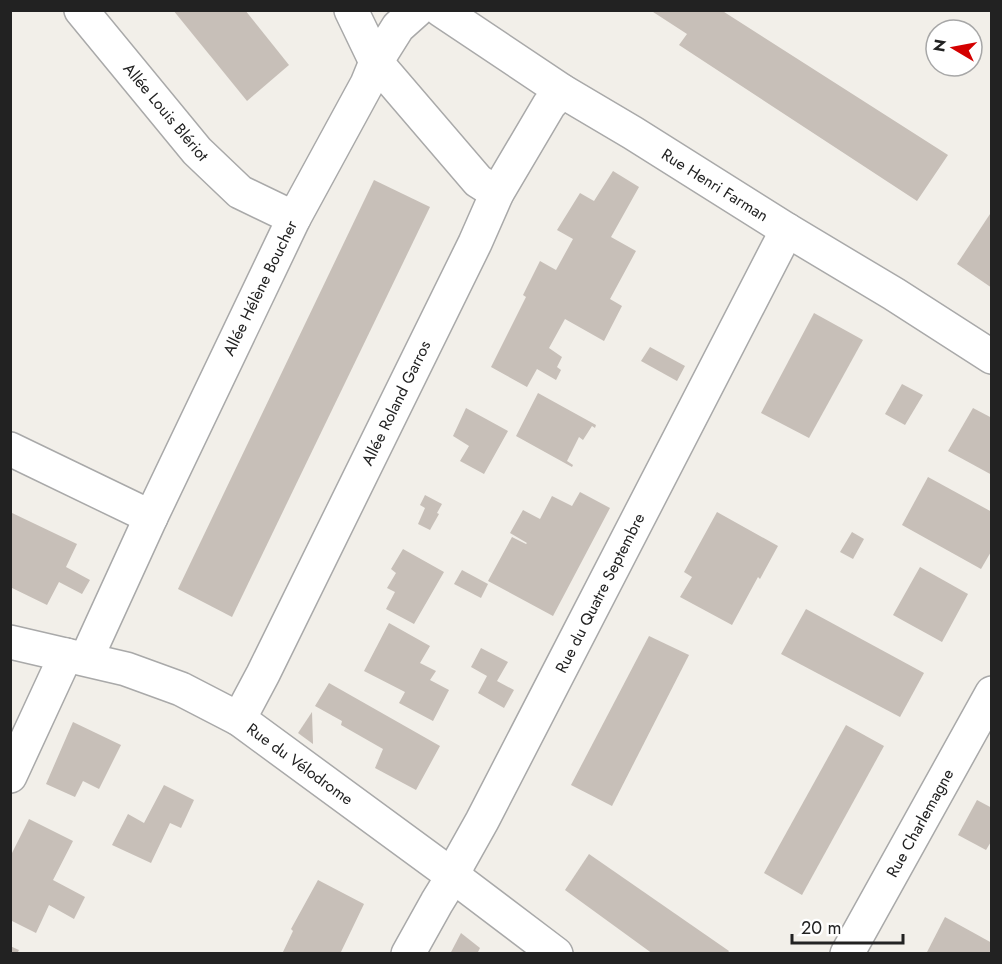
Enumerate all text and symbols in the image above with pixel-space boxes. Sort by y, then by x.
north arrow [924,18,984,78]
text: N [927,37,952,54]
street label: Allée Louis Blériot [118,58,214,166]
street label: Rue Henri Farman [657,143,773,227]
street label: Allée Hélène Boucher [217,216,303,360]
street label: Allée Roland Garros [356,337,436,469]
street label: Rue du Quatre Septembre [550,509,650,677]
street label: Rue du Vélodrome [242,718,358,810]
street label: Rue Charlemagne [881,765,959,881]
scale bar [792,907,903,945]
text: 20 m [801,915,841,941]

